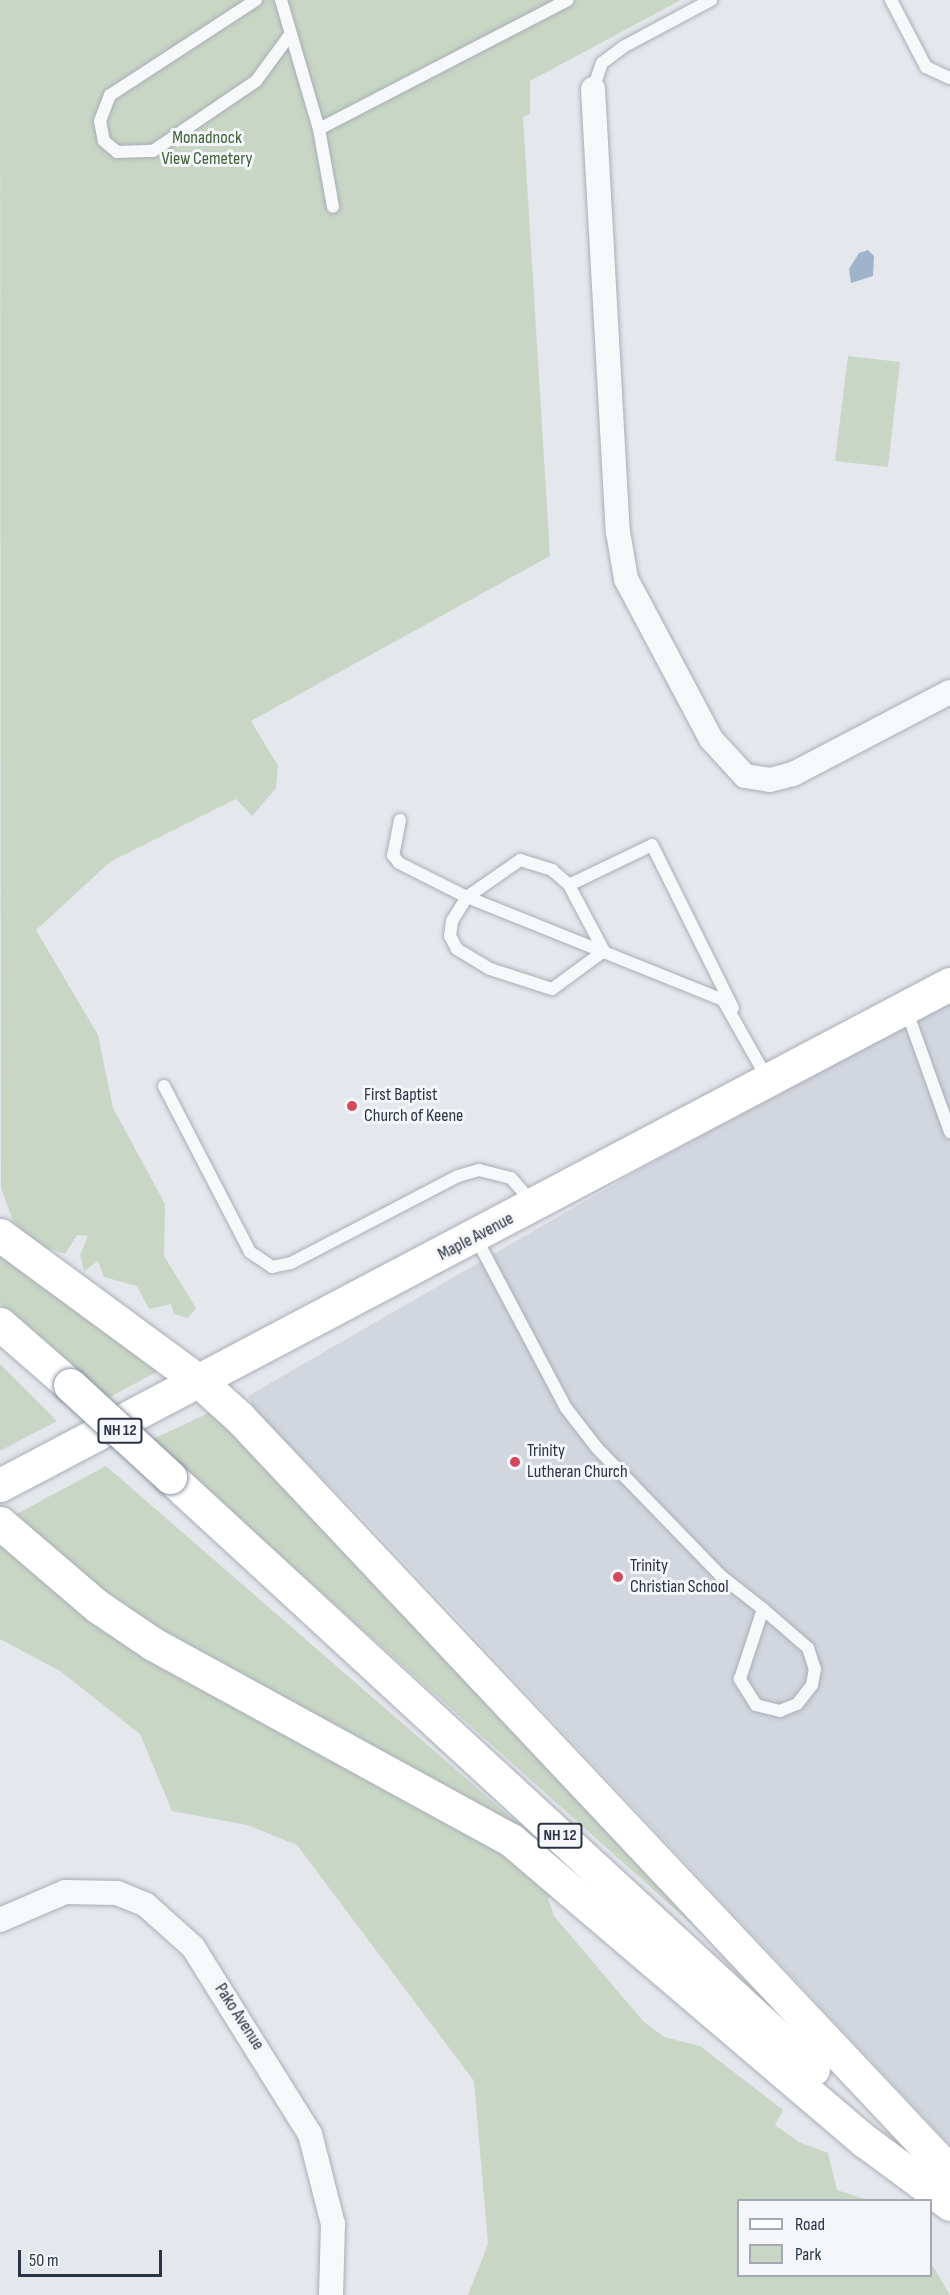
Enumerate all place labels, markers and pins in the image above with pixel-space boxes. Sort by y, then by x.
place label: First Baptist Church of Keene [364,1085,463,1128]
marker: First Baptist Church of Keene [345,1099,359,1113]
place label: Trinity Lutheran Church [527,1441,628,1484]
marker: Trinity Lutheran Church [508,1455,522,1469]
place label: Trinity Christian School [630,1556,729,1598]
marker: Trinity Christian School [611,1570,625,1584]

